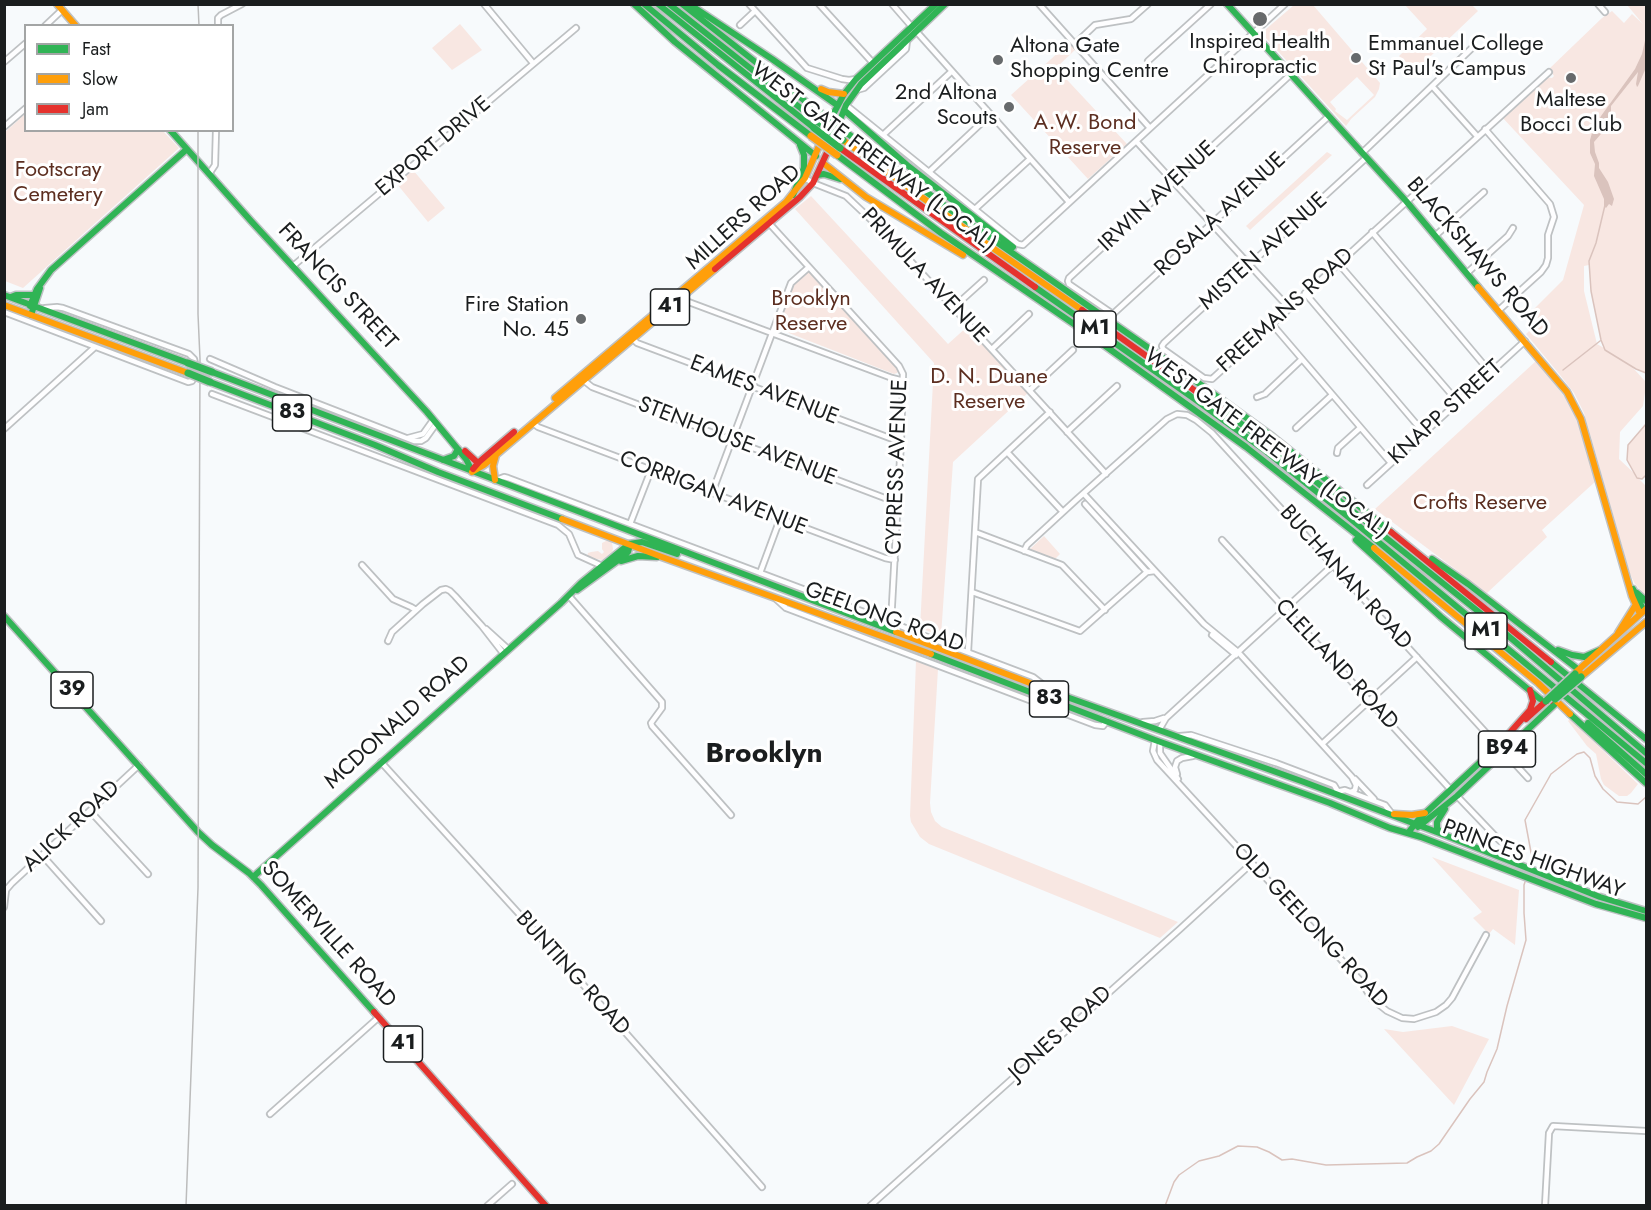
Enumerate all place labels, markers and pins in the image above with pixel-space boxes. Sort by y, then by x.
marker: Inspired Health Chiropractic [1251,10,1269,28]
place label: Inspired Health Chiropractic [1189,30,1331,82]
place label: Emmanuel College St Paul's Campus [1368,32,1543,84]
place label: Altona Gate Shopping Centre [1010,34,1169,86]
marker: Emmanuel College St Paul's Campus [1349,51,1363,65]
marker: Altona Gate Shopping Centre [991,53,1005,67]
marker: Maltese Bocci Club [1564,71,1578,85]
place label: 2nd Altona Scouts [895,81,997,132]
place label: Maltese Bocci Club [1520,88,1622,140]
marker: 2nd Altona Scouts [1002,100,1016,114]
place label: Fire Station No. 45 [465,293,569,344]
marker: Fire Station No. 45 [574,312,588,326]

